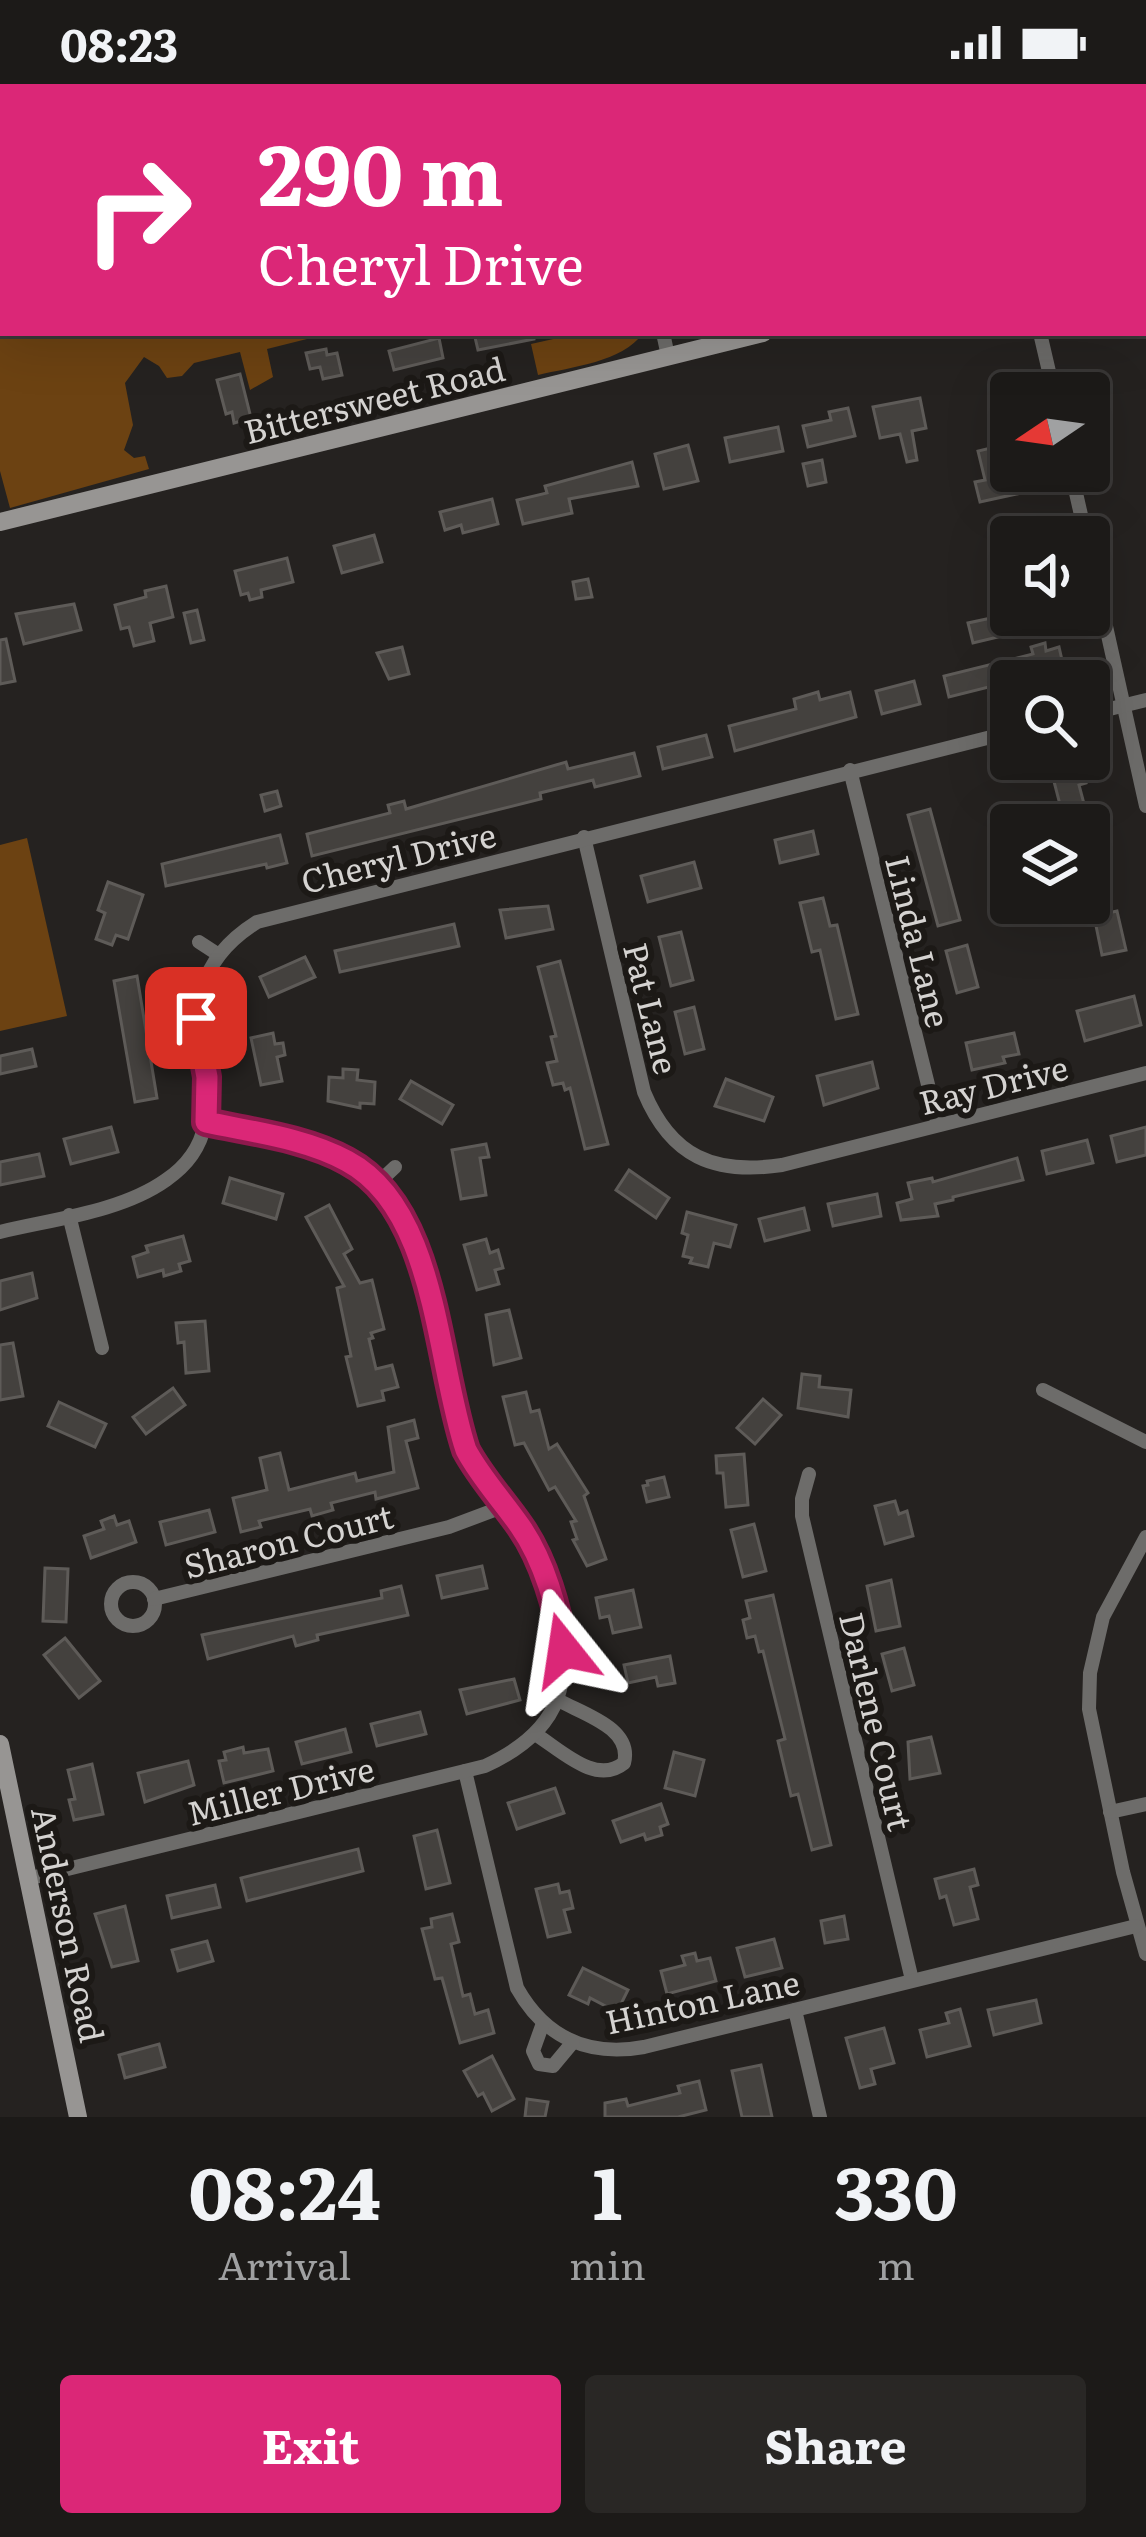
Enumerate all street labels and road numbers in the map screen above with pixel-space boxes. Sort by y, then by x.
street label: Bittersweet Road [238,342,510,454]
street label: Cheryl Drive [295,808,501,904]
street label: Linda Lane [875,850,965,1032]
street label: Pat Lane [613,937,693,1079]
street label: Ray Drive [913,1041,1073,1125]
street label: Sharon Court [178,1489,398,1589]
street label: Darlene Court [829,1607,927,1836]
street label: Miller Drive [181,1742,379,1836]
street label: Anderson Road [21,1802,119,2046]
street label: Hinton Lane [600,1956,804,2044]

